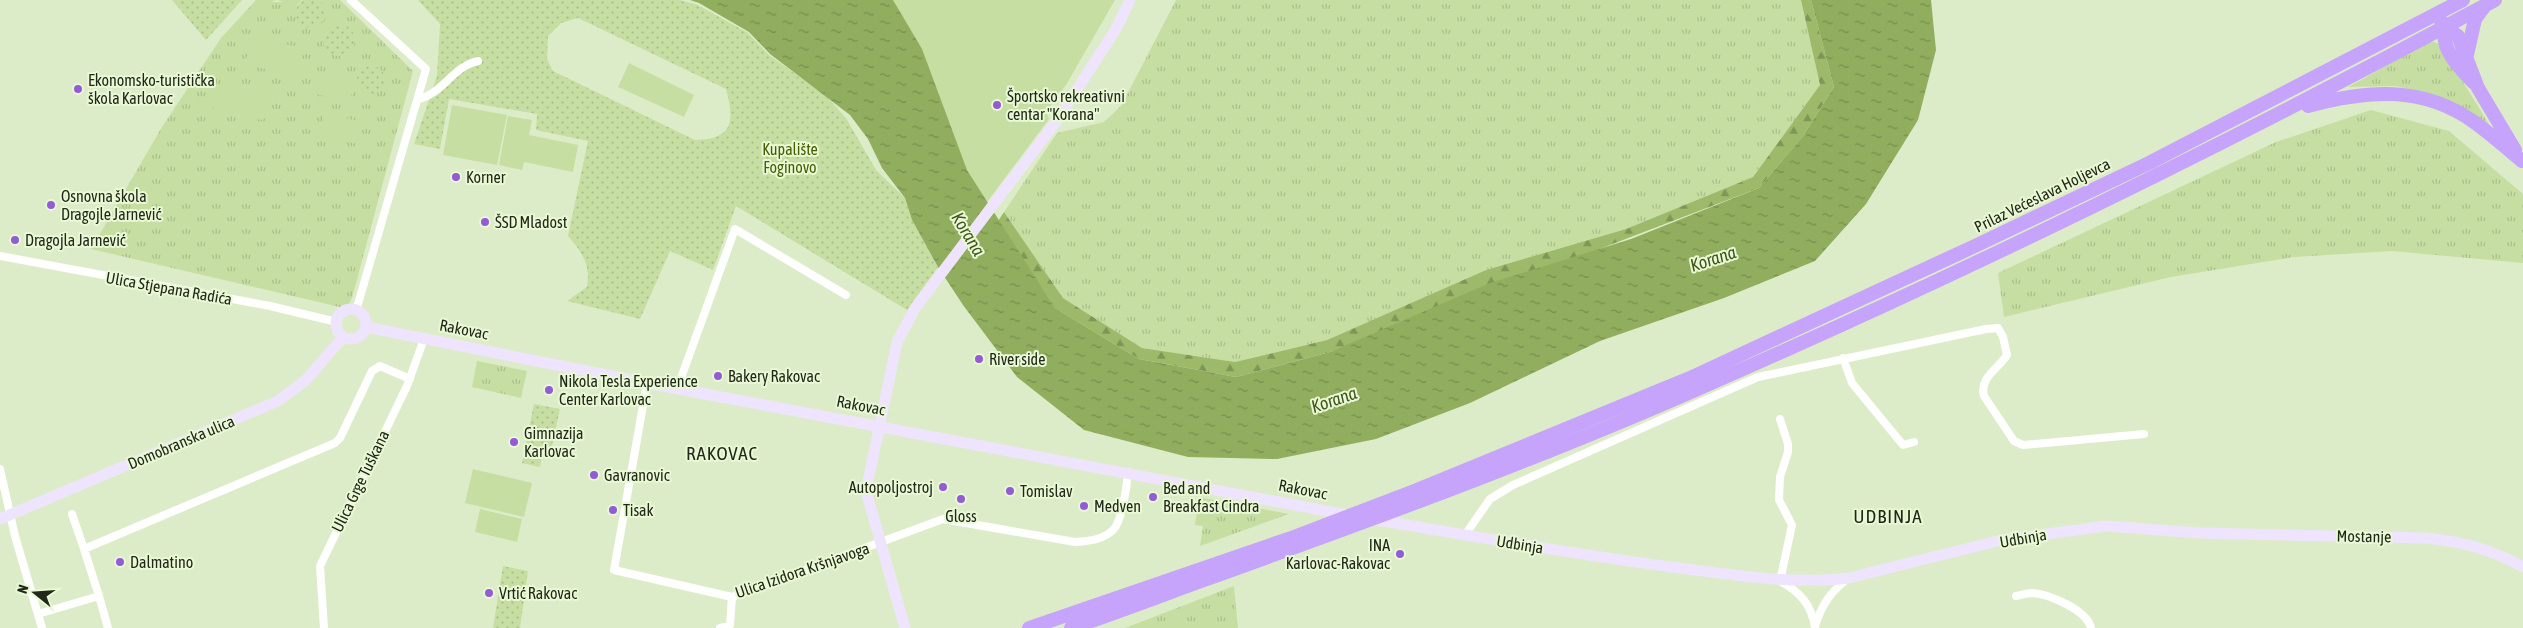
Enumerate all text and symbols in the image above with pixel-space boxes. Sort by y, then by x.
place label: Ekonomsko-turistička škola Karlovac [88,71,215,107]
marker: Ekonomsko-turistička škola Karlovac [72,83,84,95]
place label: Športsko rekreativni centar "Korana" [1007,87,1125,123]
marker: Športsko rekreativni centar "Korana" [991,99,1003,111]
park label: Kupalište Foginovo [762,140,818,177]
street label: Prilaz Većeslava Holjevca [1971,154,2113,237]
place label: Korner [466,168,506,186]
marker: Korner [450,171,462,183]
place label: Osnovna škola Dragojle Jarnević [61,187,162,224]
marker: Osnovna škola Dragojle Jarnević [45,199,57,211]
water label: Korana [947,208,990,260]
place label: ŠSD Mladost [495,213,568,231]
marker: ŠSD Mladost [479,216,491,228]
place label: Dragojla Jarnević [25,231,126,250]
marker: Dragojla Jarnević [9,234,21,246]
water label: Korana [1687,241,1739,276]
street label: Ulica Stjepana Radića [104,268,233,309]
street label: Rakovac [438,315,490,343]
place label: River side [989,350,1045,368]
marker: River side [973,353,985,365]
place label: Bakery Rakovac [728,367,820,386]
marker: Bakery Rakovac [712,370,724,382]
place label: Nikola Tesla Experience Center Karlovac [559,372,698,408]
water label: Korana [1308,382,1360,417]
marker: Nikola Tesla Experience Center Karlovac [543,384,555,396]
street label: Rakovac [835,391,887,419]
street label: Domobranska ulica [125,411,237,473]
place label: Gimnazija Karlovac [524,424,583,460]
street label: Ulica Grge Tuškana [328,427,393,535]
marker: Gimnazija Karlovac [508,436,520,448]
district label: RAKOVAC [686,442,758,464]
place label: Gavranovic [604,466,670,484]
marker: Gavranovic [588,469,600,481]
street label: Rakovac [1277,475,1329,503]
place label: Autopoljostroj [849,478,933,497]
place label: Bed and Breakfast Cindra [1163,479,1259,515]
marker: Autopoljostroj [937,481,949,493]
place label: Tomislav [1020,482,1073,500]
marker: Tomislav [1004,485,1016,497]
marker: Bed and Breakfast Cindra [1147,491,1159,503]
marker: Gloss [955,493,967,505]
place label: Medven [1094,497,1141,515]
marker: Medven [1078,500,1090,512]
place label: Tisak [623,501,654,519]
marker: Tisak [607,504,619,516]
district label: UDBINJA [1853,505,1923,527]
place label: Gloss [945,507,977,525]
street label: Udbinja [1998,525,2048,552]
street label: Mostanje [2337,527,2391,546]
street label: Udbinja [1495,531,1545,558]
place label: INA Karlovac-Rakovac [1286,536,1390,572]
street label: Ulica Izidora Kršnjavoga [733,539,872,602]
marker: INA Karlovac-Rakovac [1394,548,1406,560]
place label: Dalmatino [130,553,193,571]
marker: Dalmatino [114,556,126,568]
north arrow [10,568,60,618]
text: N [14,583,31,595]
place label: Vrtić Rakovac [499,584,577,602]
marker: Vrtić Rakovac [483,587,495,599]

